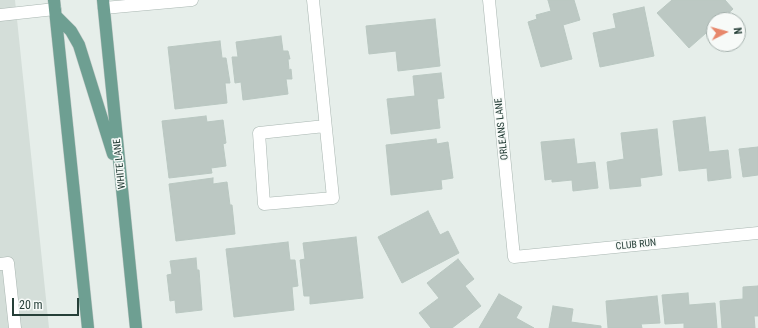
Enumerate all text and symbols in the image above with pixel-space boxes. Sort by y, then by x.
north arrow [706,12,746,52]
text: N [731,27,744,35]
street label: ORLEANS LANE [493,97,511,161]
street label: WHITE LANE [111,138,129,190]
street label: CLUB RUN [615,237,657,253]
scale bar [14,290,81,316]
text: 20 m [19,298,43,312]

